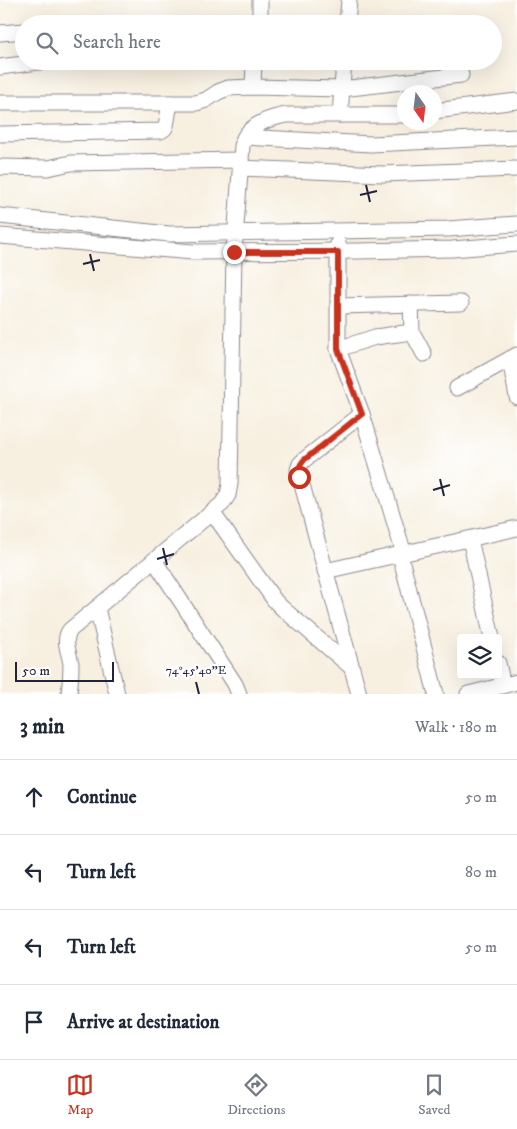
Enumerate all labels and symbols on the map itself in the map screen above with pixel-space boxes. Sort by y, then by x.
north arrow [397,85,442,130]
route end [223,241,246,264]
route start [288,466,311,489]
scale bar [15,659,114,682]
text: 74°45'40"E [166,663,227,678]

